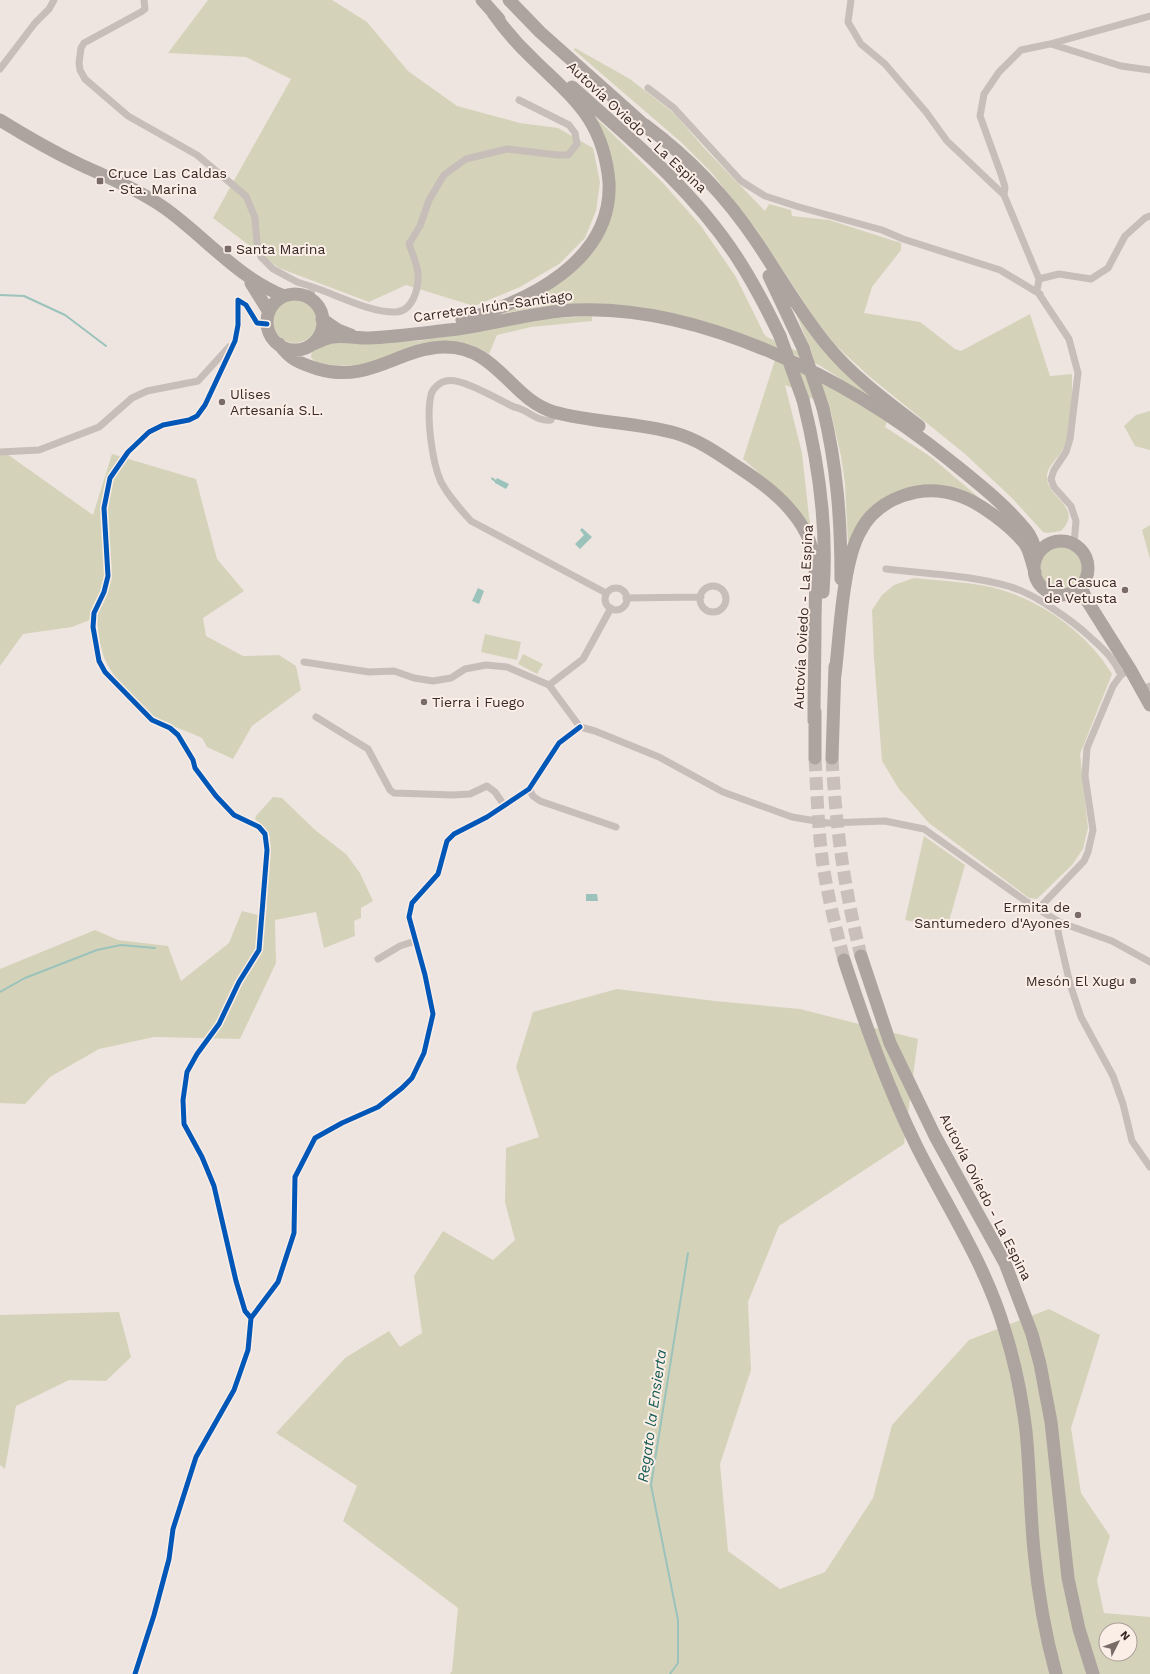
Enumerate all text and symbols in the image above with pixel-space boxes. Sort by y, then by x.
street label: Autovía Oviedo - La Espina [564,58,710,196]
place label: Cruce Las Caldas - Sta. Marina [108,165,227,197]
marker: Cruce Las Caldas - Sta. Marina [95,176,105,186]
place label: Santa Marina [236,241,325,257]
marker: Santa Marina [223,244,233,254]
street label: Carretera Irún-Santiago [412,287,574,325]
place label: Ulises Artesanía S.L. [230,386,323,418]
marker: Ulises Artesanía S.L. [217,397,227,407]
street label: Autovía Oviedo - La Espina [790,524,816,710]
place label: La Casuca de Vetusta [1044,574,1117,606]
marker: La Casuca de Vetusta [1120,585,1130,595]
place label: Tierra i Fuego [432,694,525,710]
marker: Tierra i Fuego [419,697,429,707]
place label: Ermita de Santumedero d'Ayones [914,899,1070,931]
marker: Ermita de Santumedero d'Ayones [1073,910,1083,920]
place label: Mesón El Xugu [1026,973,1125,989]
marker: Mesón El Xugu [1128,976,1138,986]
street label: Autovía Oviedo - La Espina [937,1111,1035,1283]
water label: Regato la Ensierta [634,1348,670,1484]
north arrow [1098,1622,1138,1662]
text: N [1118,1628,1133,1643]

